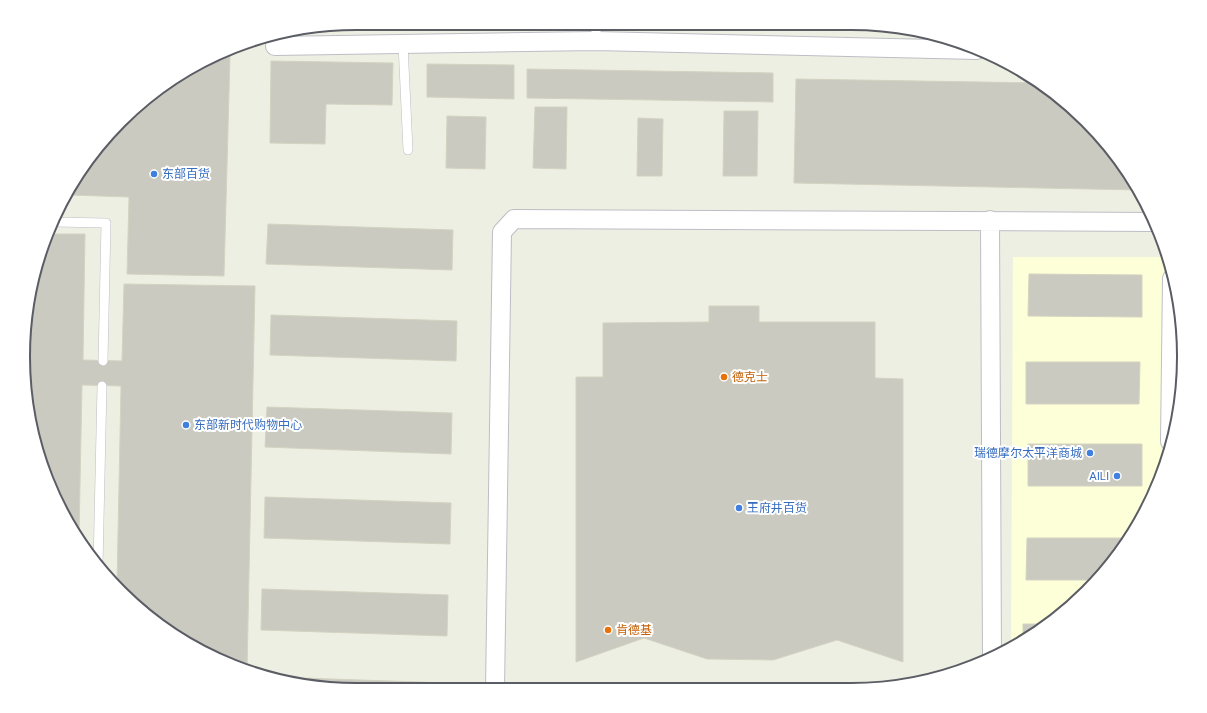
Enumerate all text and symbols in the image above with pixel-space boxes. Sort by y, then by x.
place label: 东部百货 [162,166,210,182]
marker: 东部百货 [149,169,159,179]
place label: 德克士 [732,369,768,385]
marker: 德克士 [719,372,729,382]
place label: 东部新时代购物中心 [194,417,302,433]
marker: 东部新时代购物中心 [181,420,191,430]
place label: 瑞德摩尔太平洋商城 [974,445,1082,461]
marker: 瑞德摩尔太平洋商城 [1085,448,1095,458]
place label: AILI [1089,468,1109,484]
marker: AILI [1112,471,1122,481]
place label: 王府井百货 [747,500,807,516]
marker: 王府井百货 [734,503,744,513]
place label: 肯德基 [616,622,652,638]
marker: 肯德基 [603,625,613,635]

